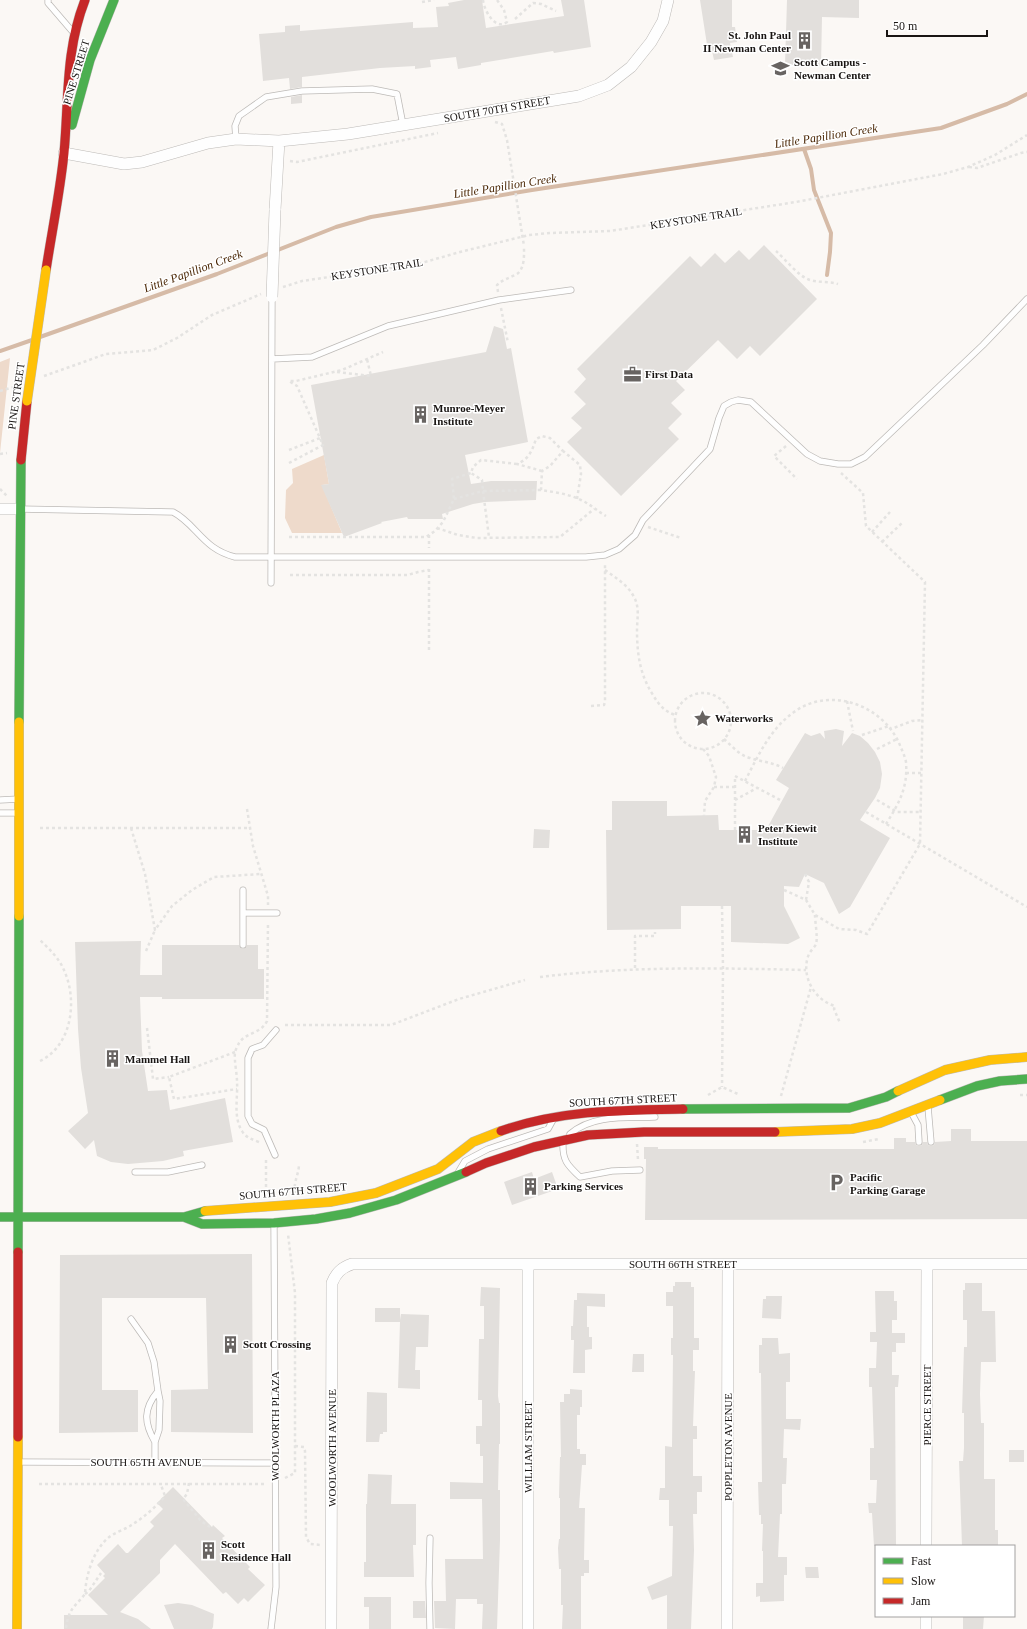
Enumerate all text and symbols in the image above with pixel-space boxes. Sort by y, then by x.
scale bar [887,12,987,38]
text: 50 m [893,19,918,33]
place label: St. John Paul II Newman Center [703,29,791,54]
building icon: St. John Paul II Newman Center [794,31,814,51]
street label: PINE STREET [60,38,92,106]
place label: Scott Campus - Newman Center [794,56,871,81]
school or university icon: Scott Campus - Newman Center [771,58,791,78]
street label: SOUTH 70TH STREET [443,94,552,124]
water label: Little Papillion Creek [772,121,879,151]
water label: Little Papillion Creek [451,171,558,201]
street label: KEYSTONE TRAIL [649,205,743,231]
water label: Little Papillion Creek [141,246,245,296]
street label: KEYSTONE TRAIL [330,256,424,282]
street label: PINE STREET [5,361,27,430]
office icon: First Data [622,364,642,384]
place label: First Data [645,368,693,380]
place label: Munroe-Meyer Institute [433,402,505,427]
building icon: Munroe-Meyer Institute [410,404,430,424]
place icon: Waterworks [692,708,712,728]
place label: Waterworks [715,712,774,724]
place label: Peter Kiewit Institute [758,822,817,847]
building icon: Peter Kiewit Institute [735,824,755,844]
building icon: Mammel Hall [102,1049,122,1069]
place label: Mammel Hall [125,1053,190,1065]
street label: SOUTH 67TH STREET [569,1091,678,1109]
place label: Pacific Parking Garage [850,1171,926,1196]
parking icon: Pacific Parking Garage [827,1173,847,1193]
building icon: Parking Services [521,1176,541,1196]
street label: SOUTH 67TH STREET [239,1180,348,1202]
place label: Parking Services [544,1180,624,1192]
street label: SOUTH 66TH STREET [629,1258,737,1270]
building icon: Scott Crossing [220,1334,240,1354]
place label: Scott Crossing [243,1338,311,1350]
street label: PIERCE STREET [921,1364,933,1445]
street label: WOOLWORTH PLAZA [269,1371,281,1481]
street label: WOOLWORTH AVENUE [326,1389,338,1507]
street label: POPPLETON AVENUE [722,1393,734,1501]
street label: WILLIAM STREET [522,1401,534,1493]
street label: SOUTH 65TH AVENUE [90,1456,202,1468]
place label: Scott Residence Hall [221,1538,291,1563]
building icon: Scott Residence Hall [198,1540,218,1560]
legend [875,1545,1015,1617]
text: Fast [911,1554,932,1568]
text: Slow [911,1574,936,1588]
text: Jam [911,1594,931,1608]

